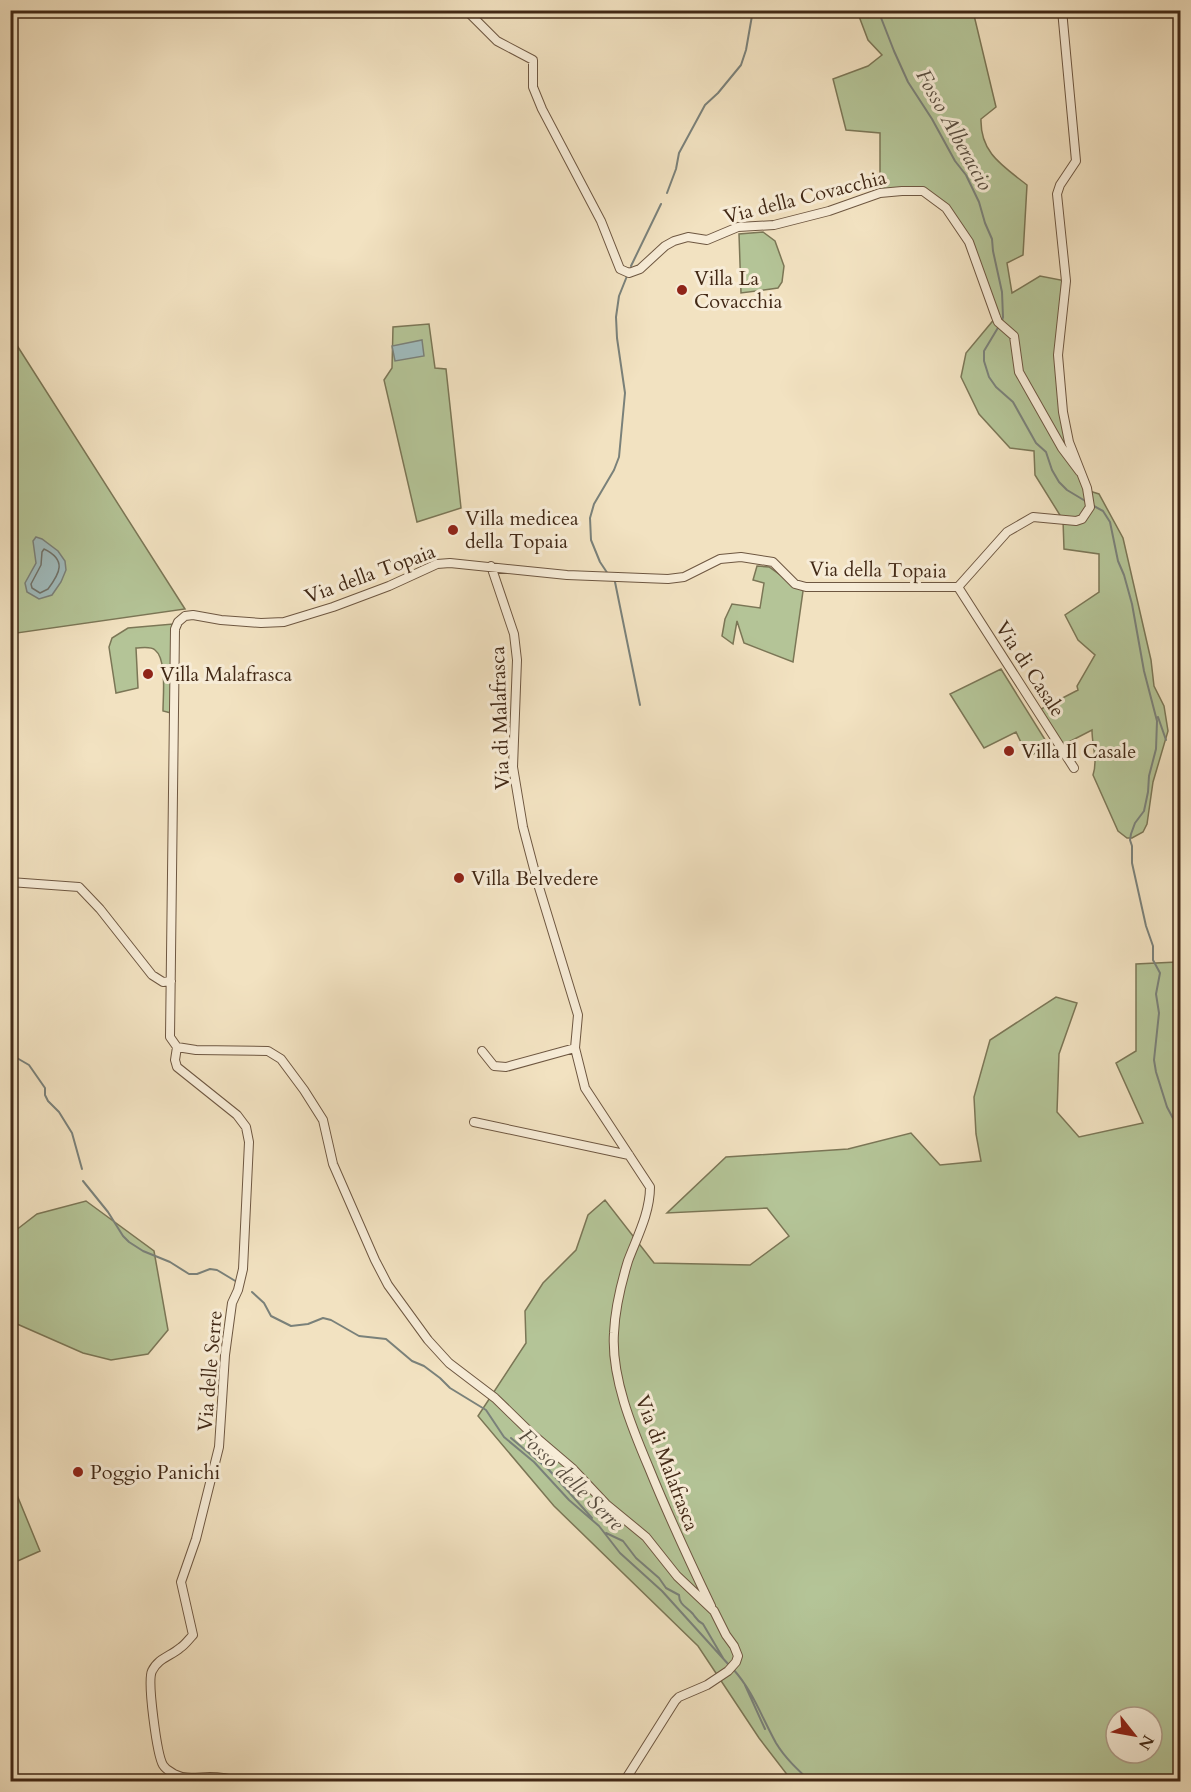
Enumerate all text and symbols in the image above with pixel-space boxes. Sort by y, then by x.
water label: Fosso Alberaccio [909,64,999,196]
street label: Via della Covacchia [721,164,889,230]
place label: Villa La Covacchia [694,265,783,315]
marker: Villa La Covacchia [675,283,689,297]
place label: Villa medicea della Topaia [465,505,579,555]
marker: Villa medicea della Topaia [446,523,460,537]
street label: Via della Topaia [301,538,439,610]
street label: Via della Topaia [809,555,947,585]
street label: Via di Casale [989,616,1071,722]
street label: Via di Malafrasca [484,645,516,790]
place label: Villa Malafrasca [160,661,293,688]
marker: Villa Malafrasca [141,667,155,681]
place label: Villa Il Casale [1021,738,1136,765]
marker: Villa Il Casale [1002,744,1016,758]
place label: Villa Belvedere [471,865,599,892]
marker: Villa Belvedere [452,871,466,885]
street label: Via delle Serre [191,1309,229,1433]
street label: Via di Malafrasca [629,1391,705,1535]
water label: Fosso delle Serre [512,1422,631,1538]
place label: Poggio Panichi [90,1459,220,1486]
marker: Poggio Panichi [71,1465,85,1479]
north arrow [1104,1705,1164,1765]
text: N [1133,1731,1159,1754]

